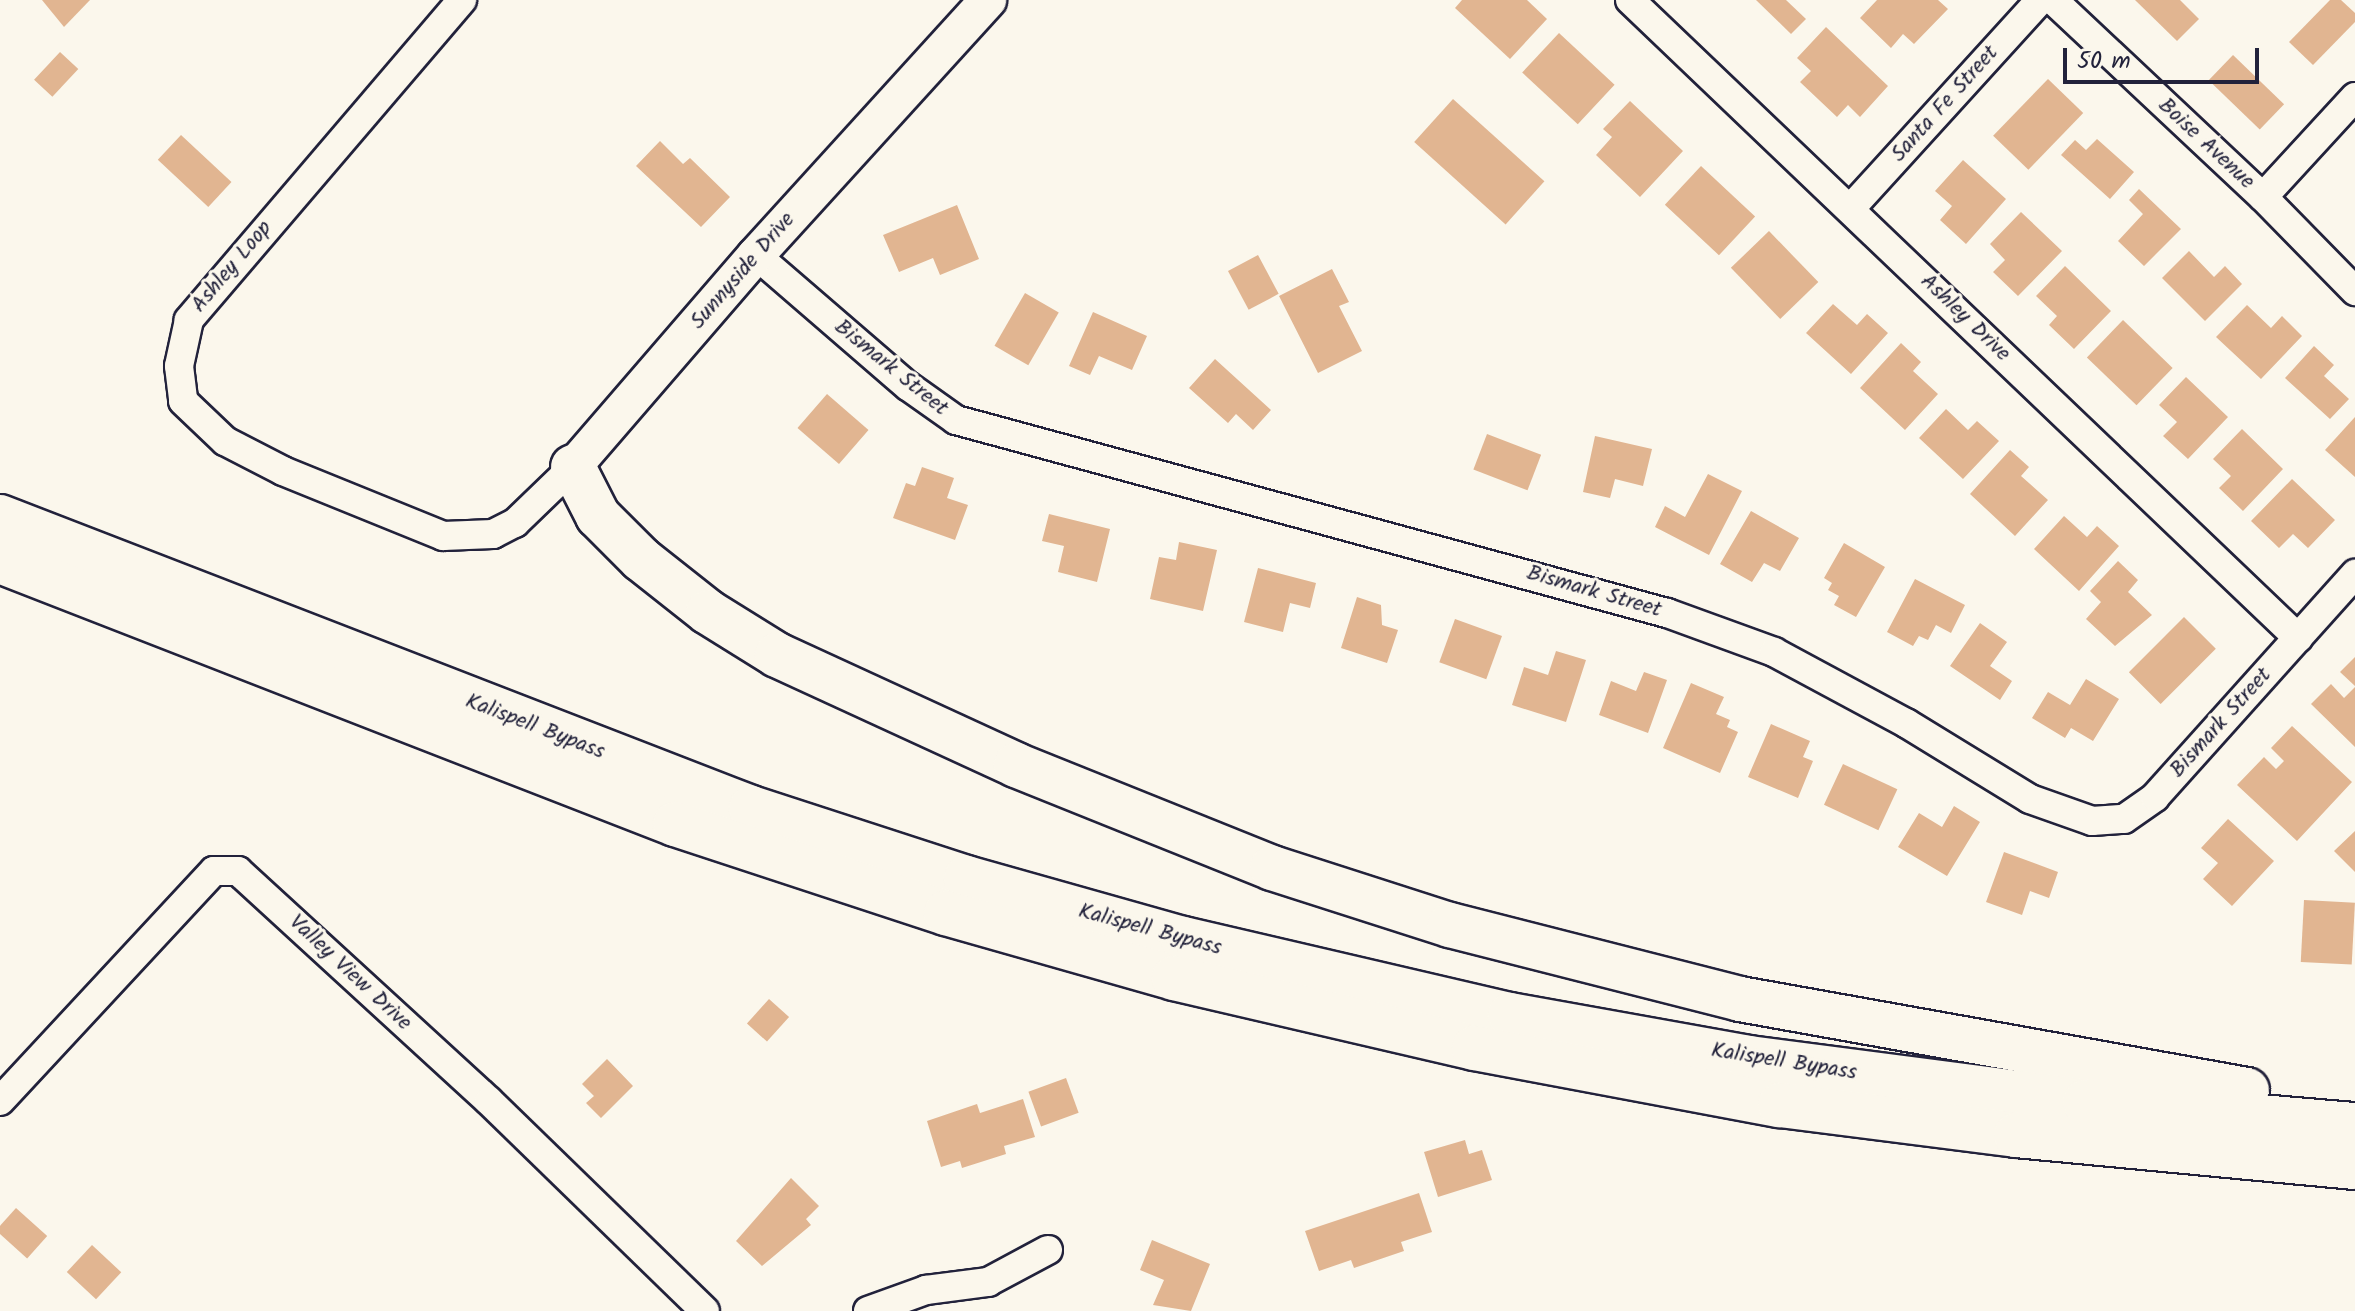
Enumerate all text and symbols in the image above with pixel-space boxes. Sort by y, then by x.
scale bar [2067,32,2263,82]
street label: Santa Fe Street [1886,40,2004,168]
text: 50 m [2077,42,2131,81]
street label: Boise Avenue [2152,93,2260,195]
street label: Sunnyside Drive [685,207,801,335]
street label: Ashley Loop [186,216,278,318]
street label: Ashley Drive [1915,269,2015,367]
street label: Bismark Street [829,314,953,422]
street label: Bismark Street [1524,560,1664,624]
street label: Bismark Street [2165,663,2277,783]
street label: Kalispell Bypass [462,688,608,766]
street label: Kalispell Bypass [1075,898,1225,962]
street label: Valley View Drive [283,909,417,1037]
street label: Kalispell Bypass [1709,1037,1859,1087]

